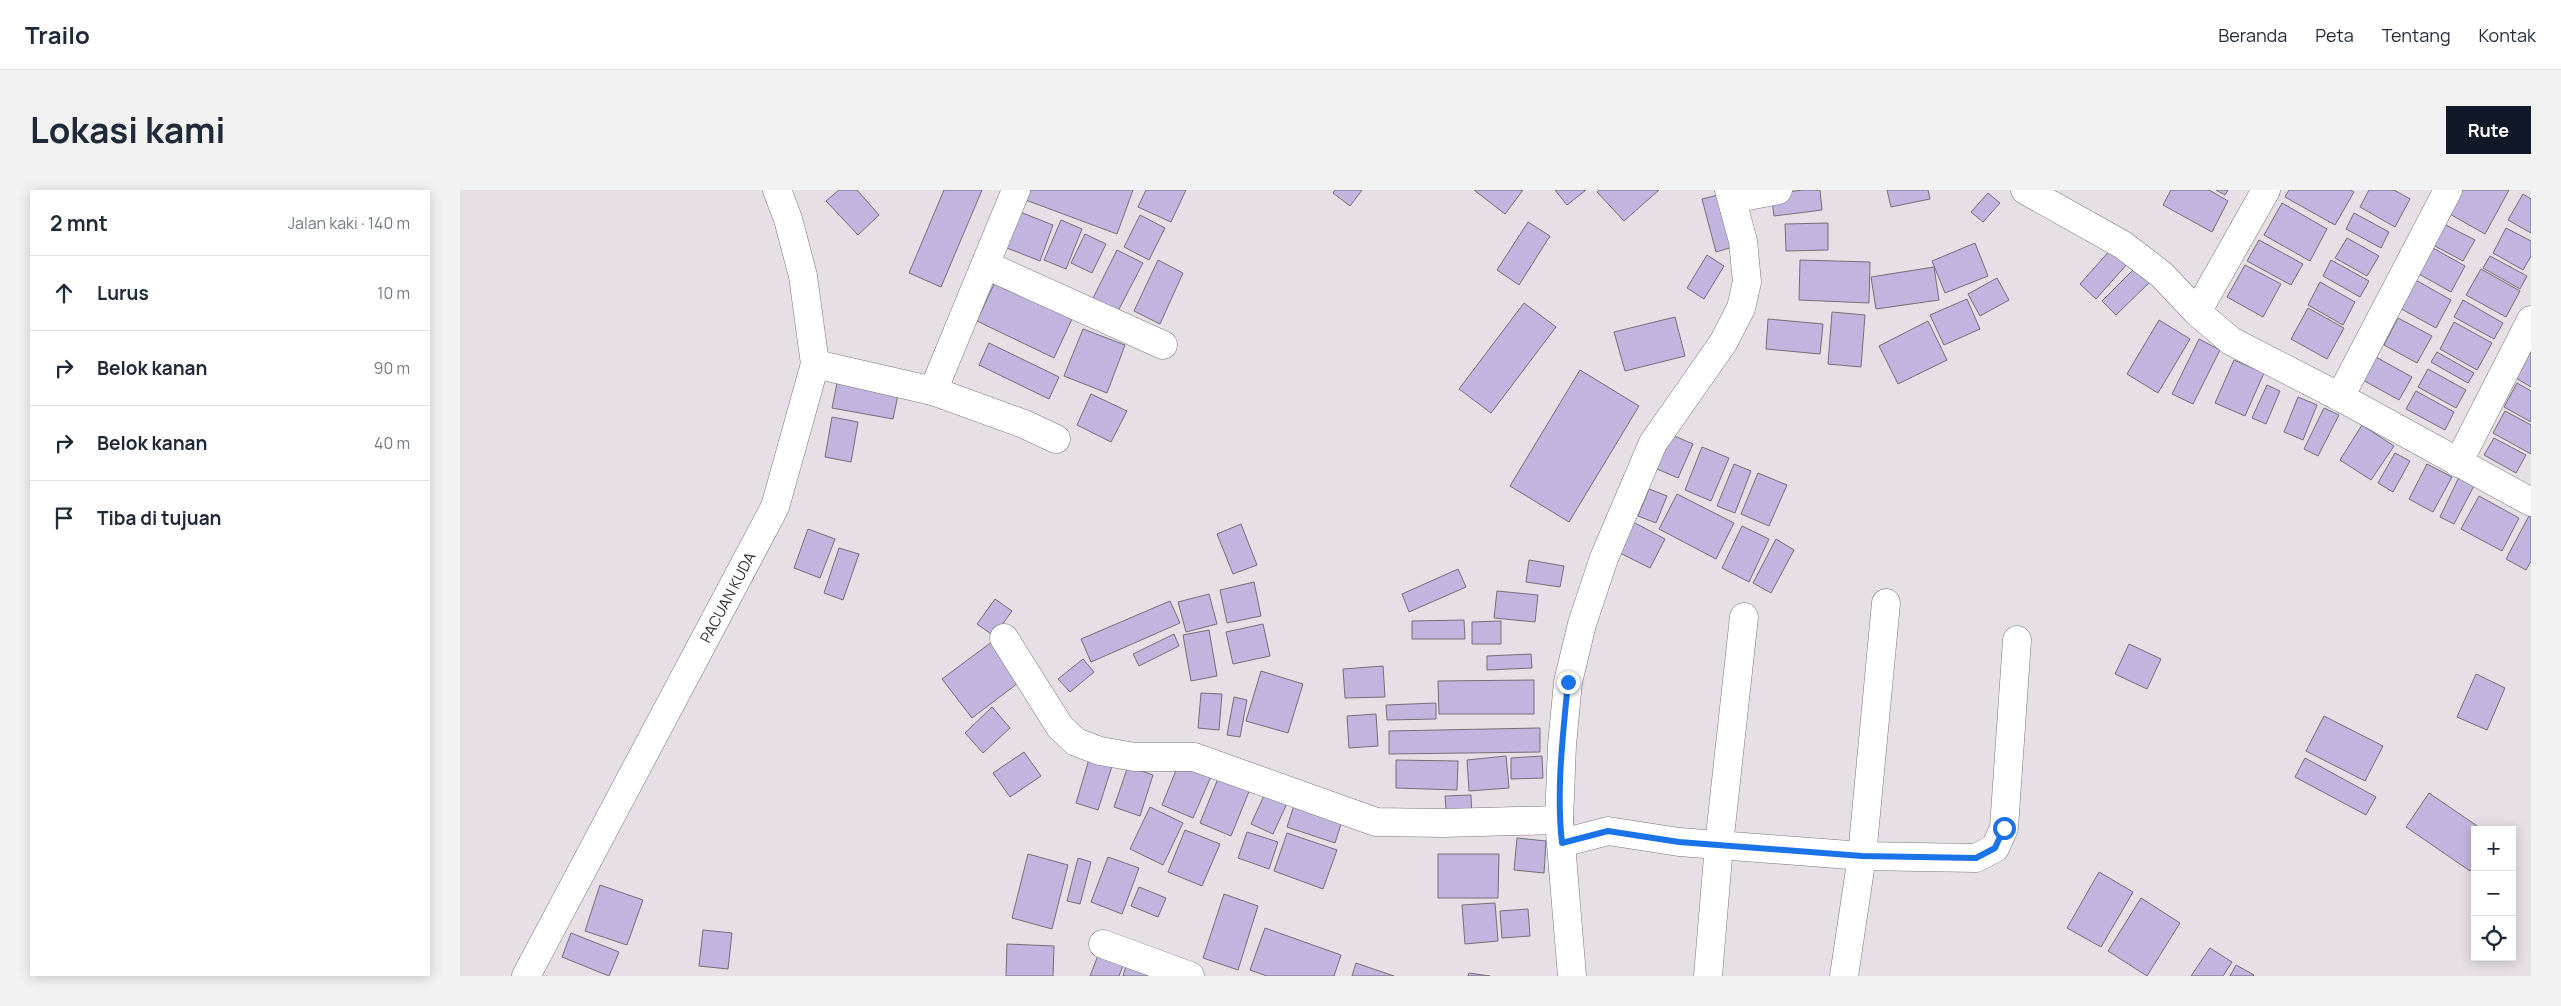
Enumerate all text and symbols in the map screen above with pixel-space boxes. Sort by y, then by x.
text: Trailo [25,18,90,51]
text: Beranda [2218,23,2287,47]
text: Peta [2315,23,2354,47]
text: Tentang [2382,23,2451,47]
text: Kontak [2479,23,2536,47]
text: Lokasi kami [30,106,225,154]
button: Rute [2446,106,2531,154]
text: 2 mnt [50,209,108,237]
text: Jalan kaki · 140 m [288,212,410,234]
icon: ahead [50,279,78,307]
text: Lurus [97,280,149,306]
text: 10 m [377,282,410,304]
icon: right [50,354,78,382]
text: Belok kanan [97,355,207,381]
text: 90 m [374,357,410,379]
icon: right [50,429,78,457]
text: Belok kanan [97,430,207,456]
text: 40 m [374,432,410,454]
icon: arrive [50,504,78,532]
text: Tiba di tujuan [97,505,221,531]
street label: PACUAN KUDA [694,548,760,646]
route end [1557,671,1580,694]
route start [1993,817,2016,840]
map controls [2471,826,2516,961]
button: + [2471,826,2516,871]
button: − [2471,871,2516,916]
button: locate [2471,916,2516,961]

